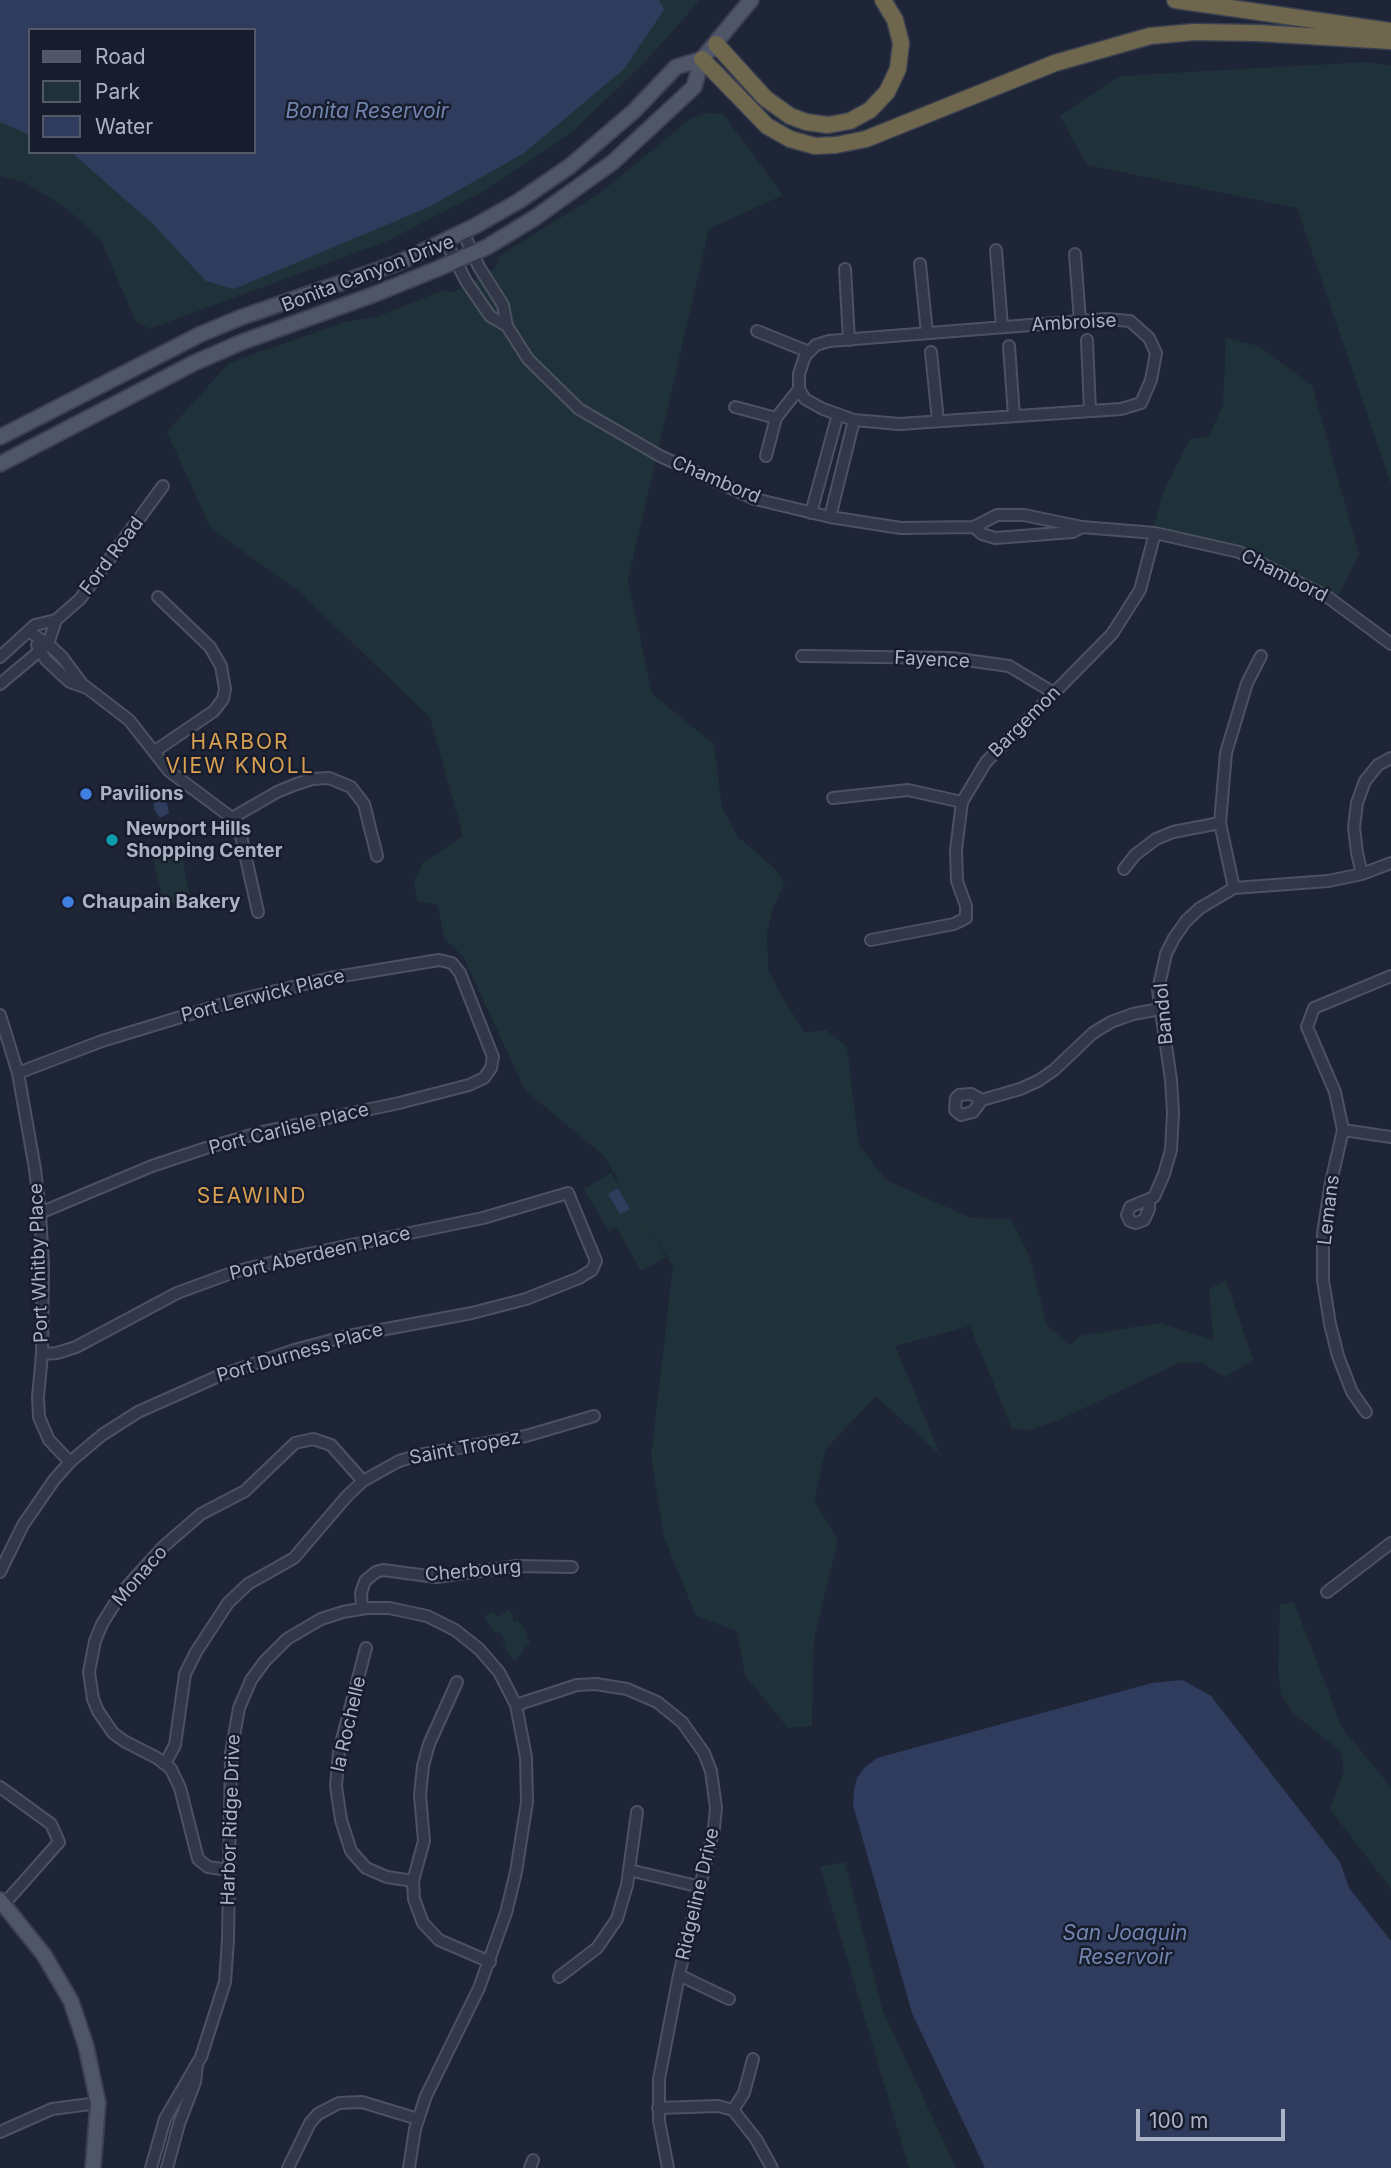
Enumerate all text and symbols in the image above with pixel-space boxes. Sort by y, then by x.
legend [28,28,256,154]
text: Road [95,44,146,69]
text: Park [95,79,140,104]
water label: Bonita Reservoir [285,99,449,125]
text: Water [95,114,153,139]
street label: Bonita Canyon Drive [279,231,457,317]
street label: Ambroise [1031,309,1117,337]
street label: Chambord [668,451,764,509]
street label: Ford Road [75,513,149,599]
street label: Chambord [1237,545,1331,607]
street label: Fayence [894,647,970,673]
street label: Bargemon [984,681,1066,763]
district label: HARBOR VIEW KNOLL [167,730,313,780]
place label: Pavilions [100,783,184,805]
marker: Pavilions [78,786,94,802]
place label: Newport Hills Shopping Center [126,818,282,862]
marker: Newport Hills Shopping Center [104,832,120,848]
place label: Chaupain Bakery [82,891,240,913]
marker: Chaupain Bakery [60,894,76,910]
street label: Port Lerwick Place [179,965,347,1027]
street label: Bandol [1150,982,1178,1046]
street label: Port Carlisle Place [207,1098,371,1160]
street label: Lemans [1313,1174,1345,1246]
street label: Port Whitby Place [25,1183,53,1343]
district label: SEAWIND [198,1184,306,1210]
street label: Port Aberdeen Place [227,1222,413,1286]
street label: Port Durness Place [214,1318,386,1388]
street label: Saint Tropez [408,1426,522,1470]
street label: Monaco [108,1541,172,1611]
street label: Cherbourg [424,1555,522,1587]
street label: la Rochelle [327,1674,371,1774]
street label: Harbor Ridge Drive [217,1734,245,1906]
street label: Ridgeline Drive [672,1826,724,1962]
water label: San Joaquin Reservoir [1063,1921,1187,1971]
scale bar [1139,2094,1288,2138]
text: 100 m [1149,2108,1208,2133]

